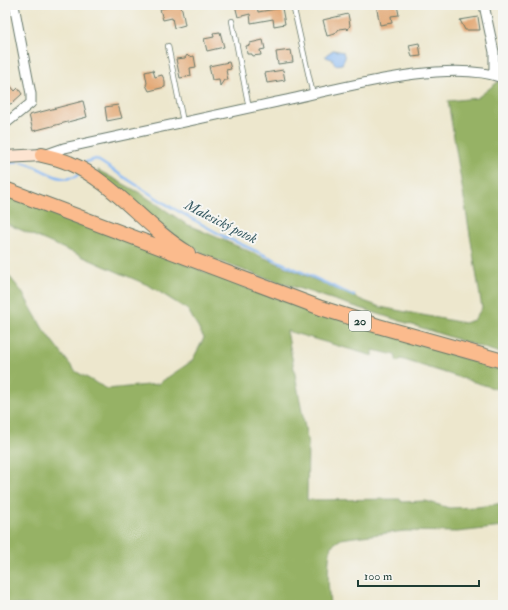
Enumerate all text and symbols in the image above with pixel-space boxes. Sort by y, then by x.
water label: Malesický potok [181,196,260,248]
road number: 20 [349,311,371,331]
scale bar [358,562,479,588]
text: 100 m [364,569,393,584]

